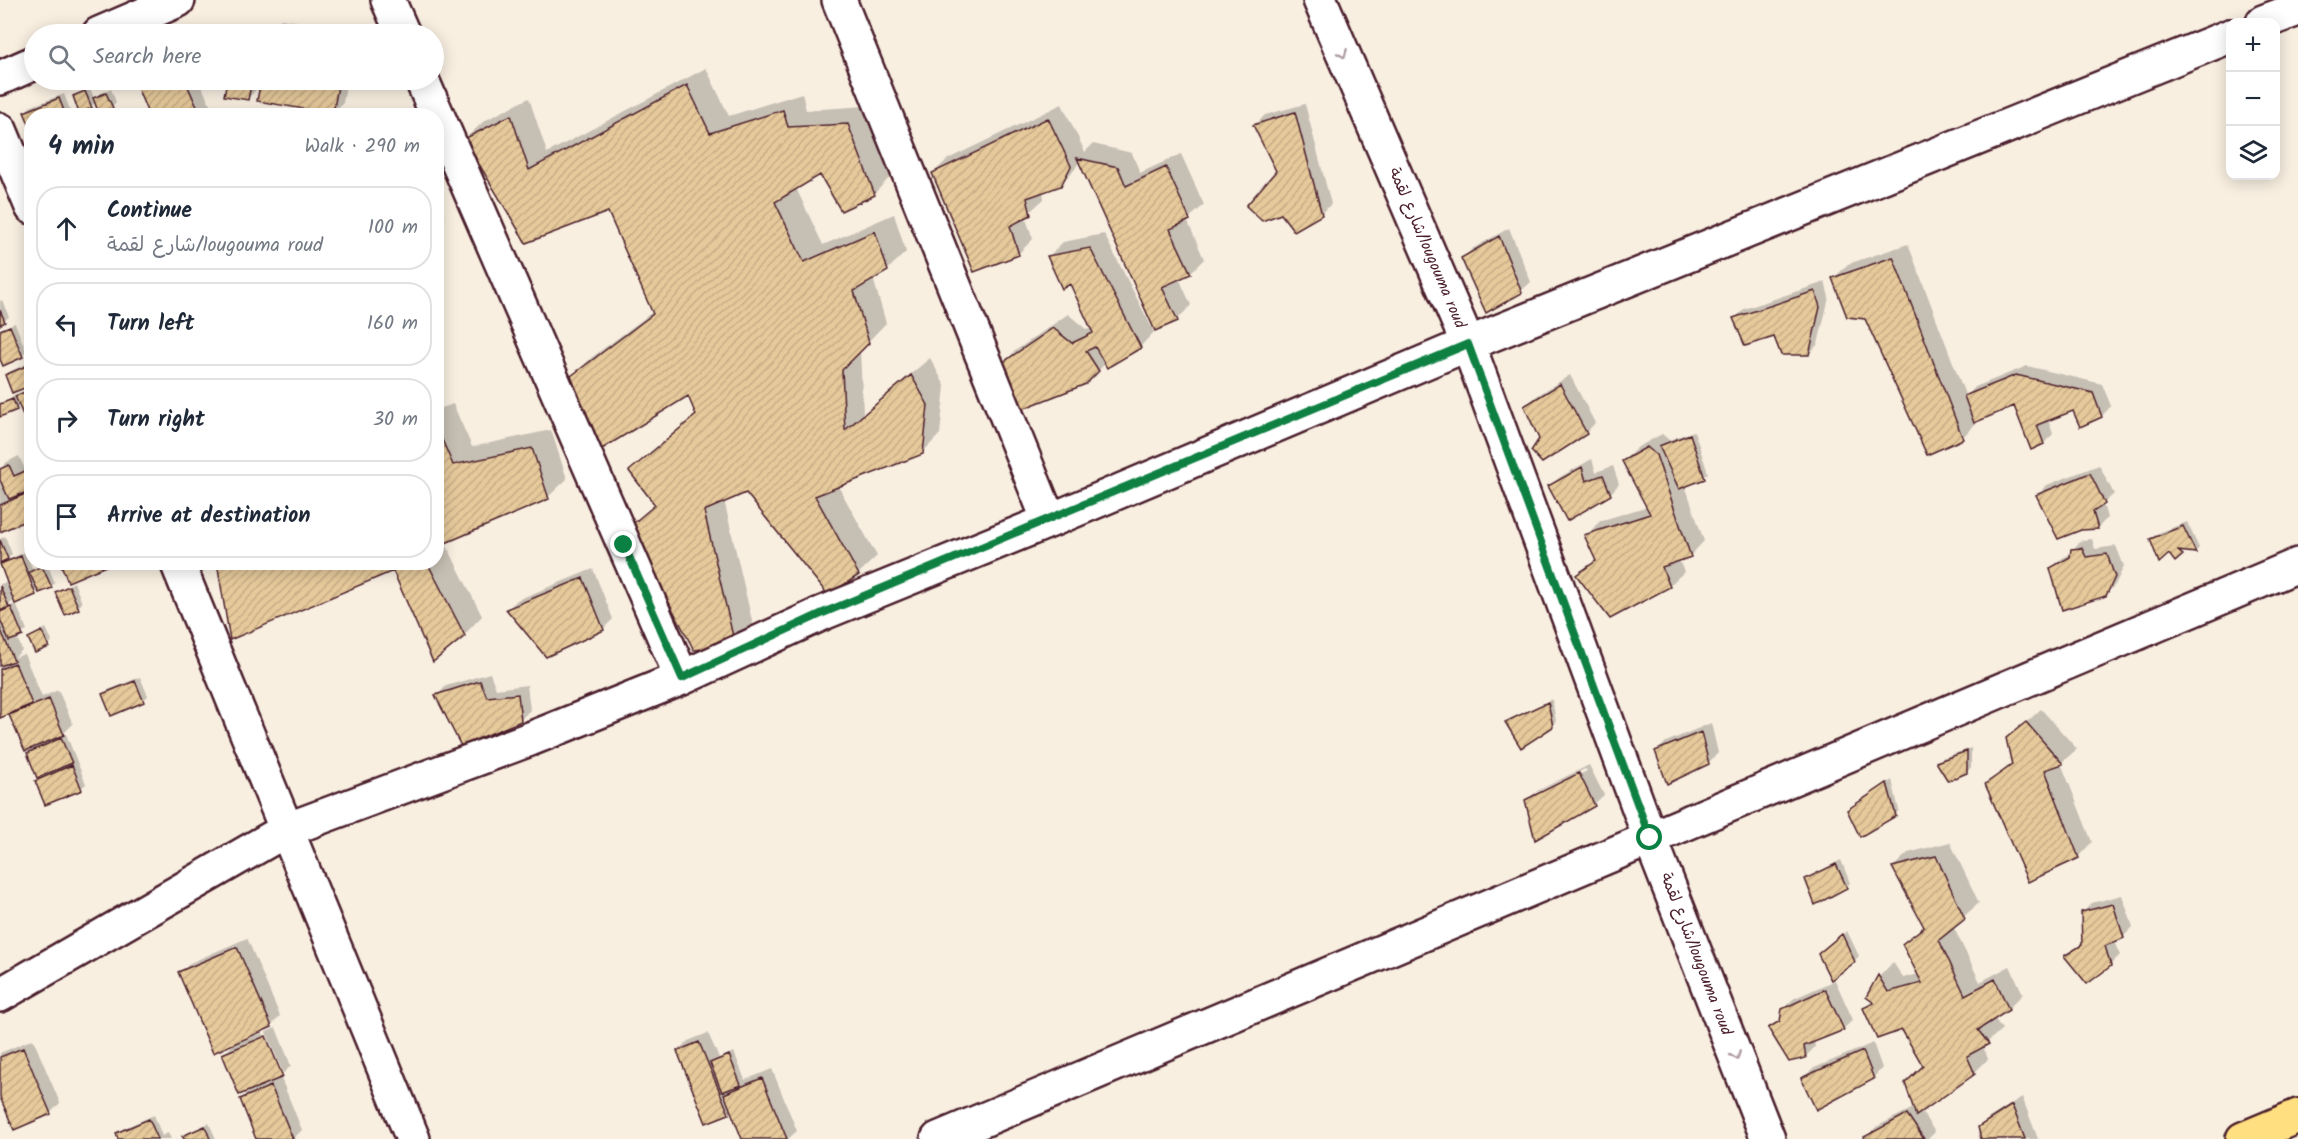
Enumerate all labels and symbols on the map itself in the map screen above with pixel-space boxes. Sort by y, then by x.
one-way arrow [1336,47,1348,58]
street label: شارع لقمة/lougouma roud [1382,164,1473,333]
route end [610,531,636,557]
route start [1636,824,1662,850]
street label: شارع لقمة/lougouma roud [1653,869,1739,1040]
one-way arrow [1729,1050,1741,1061]

